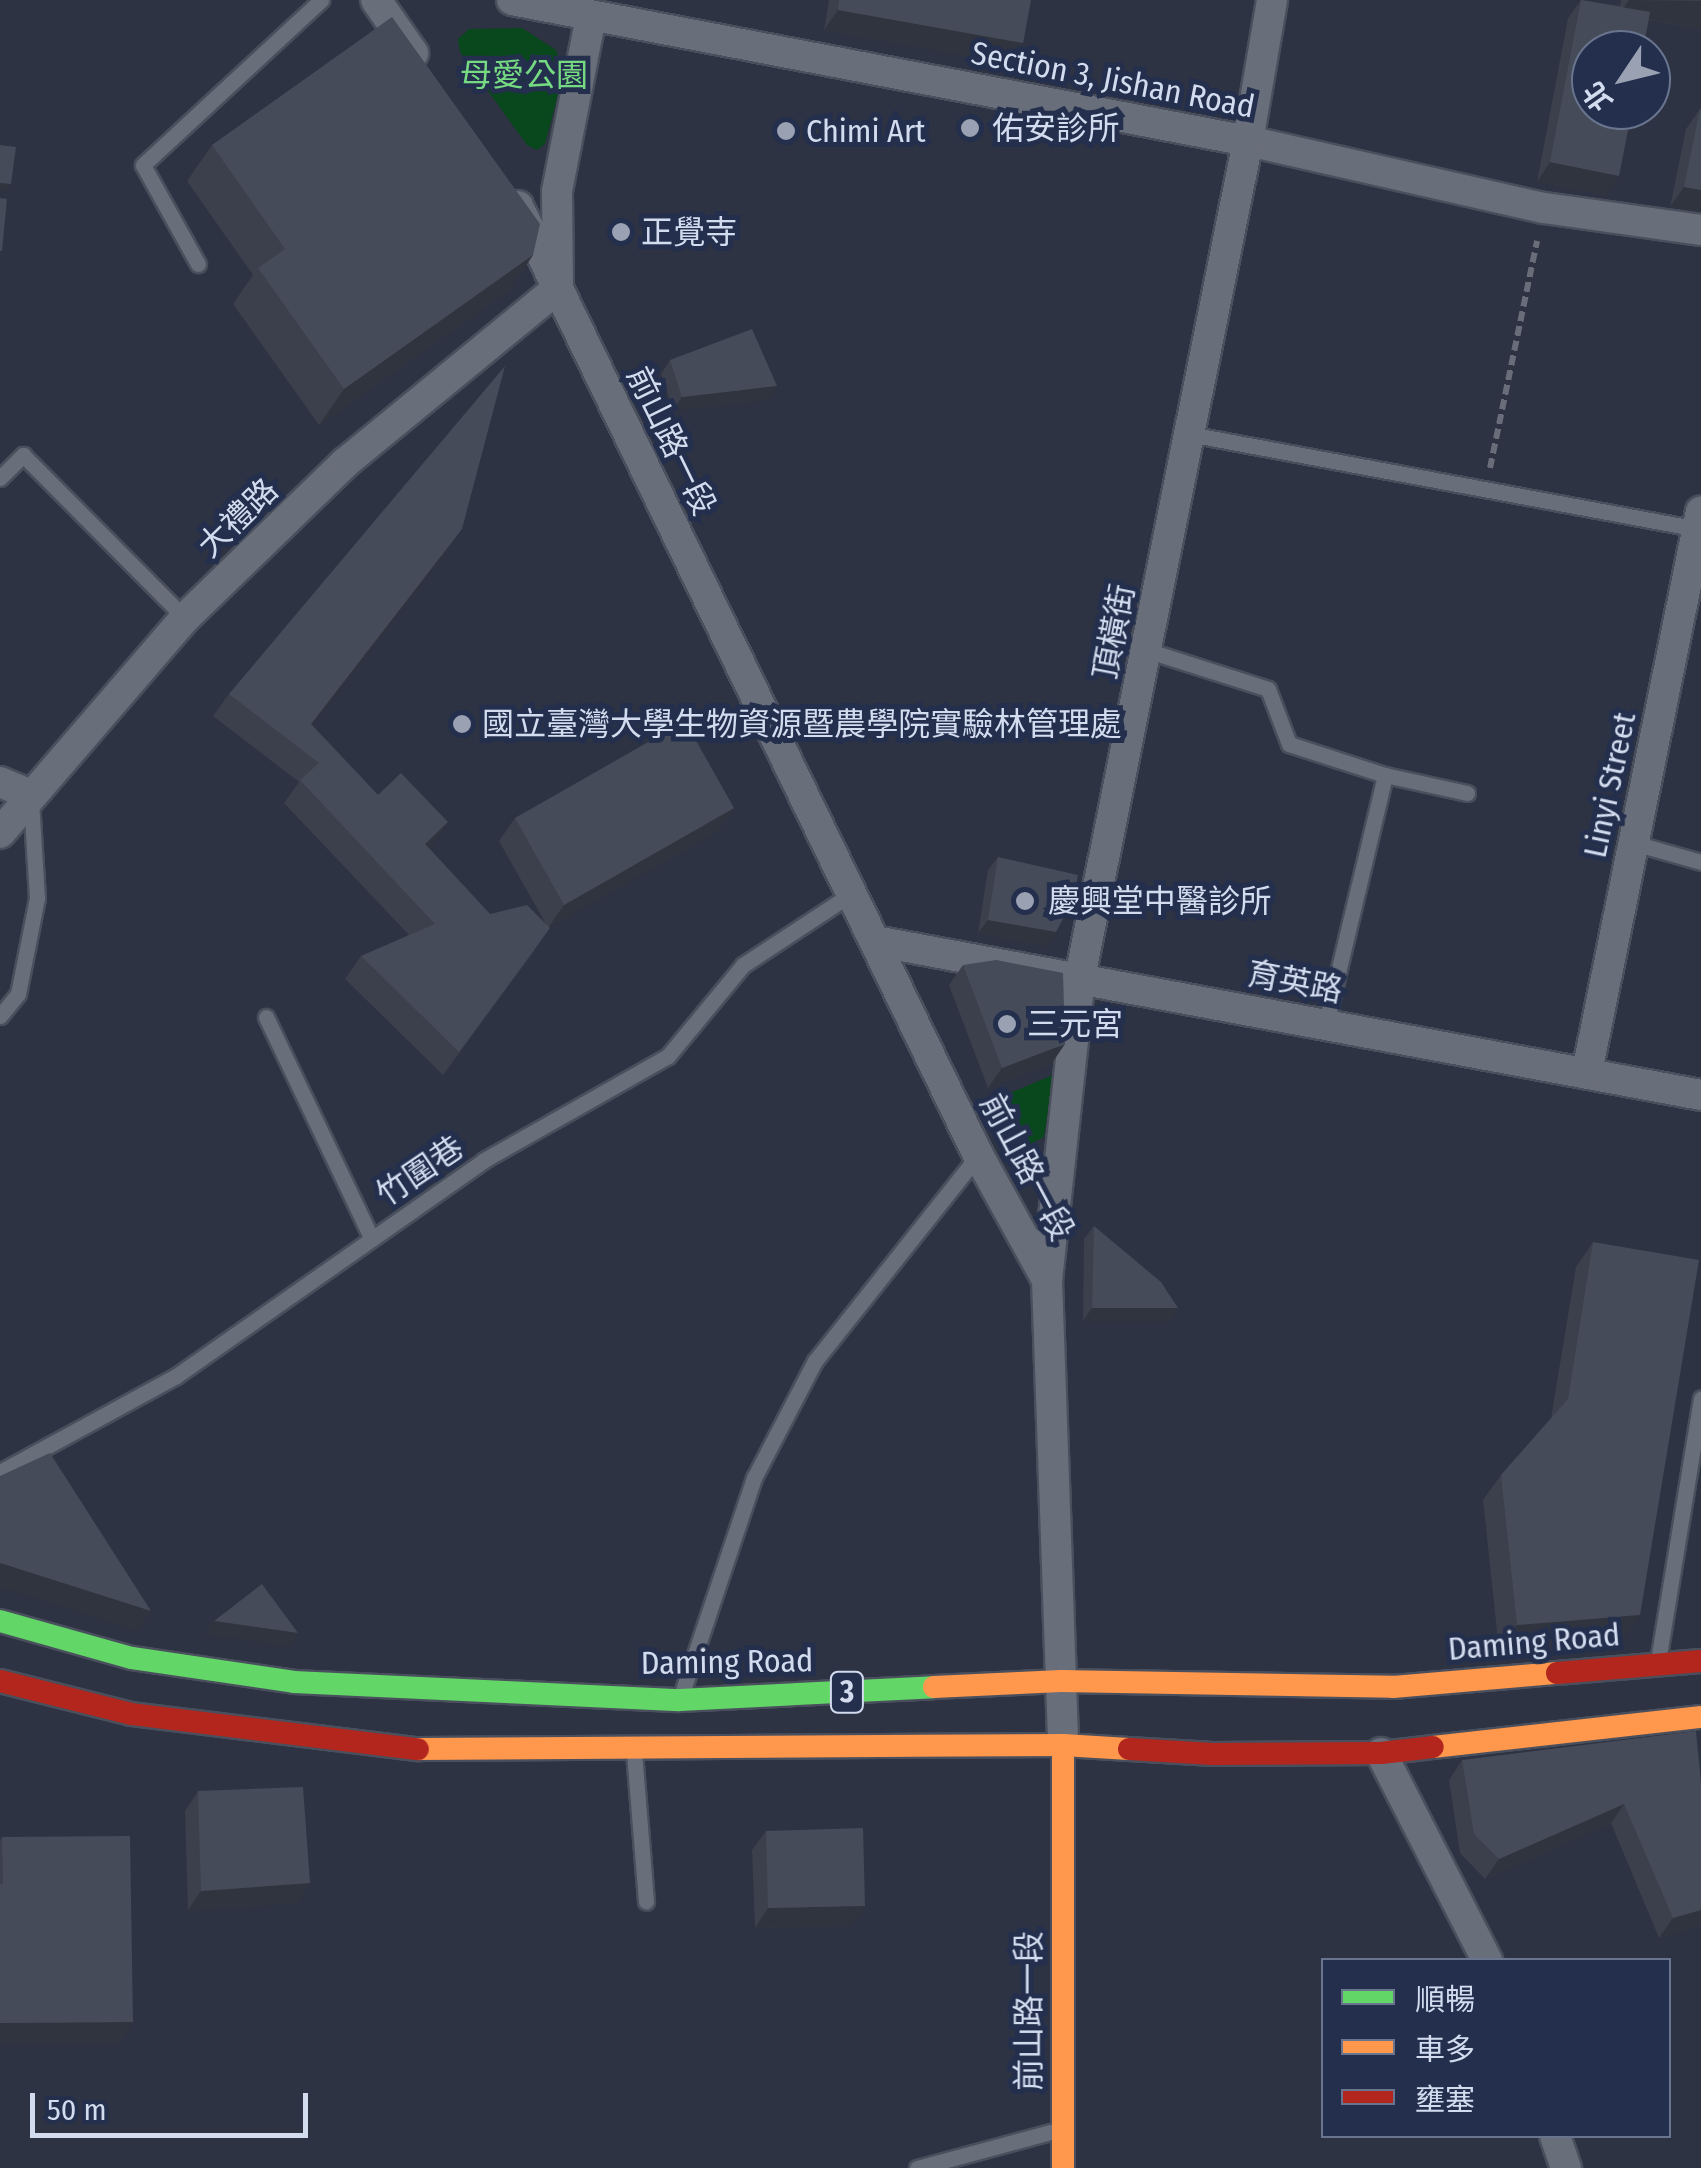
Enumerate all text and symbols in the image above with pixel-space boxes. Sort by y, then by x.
north arrow [1571,30,1671,130]
street label: Section 3, Jishan Road [968,34,1258,126]
park label: 母愛公園 [460,56,588,94]
text: 北 [1576,75,1619,117]
place label: 佑安診所 [992,109,1120,147]
place label: Chimi Art [806,112,926,150]
marker: 佑安診所 [957,115,983,141]
marker: Chimi Art [775,120,797,142]
place label: 正覺寺 [641,213,737,251]
marker: 正覺寺 [610,221,632,243]
street label: 前山路一段 [619,361,723,521]
street label: 大禮路 [190,471,286,565]
street label: 頂橫街 [1086,581,1142,683]
place label: 國立臺灣大學生物資源暨農學院實驗林管理處 [482,705,1122,743]
street label: Linyi Street [1576,709,1644,861]
marker: 國立臺灣大學生物資源暨農學院實驗林管理處 [451,713,473,735]
place label: 慶興堂中醫診所 [1048,882,1272,920]
marker: 慶興堂中醫診所 [1012,888,1038,914]
street label: 育英路 [1244,954,1346,1010]
place label: 三元宮 [1027,1005,1123,1043]
marker: 三元宮 [996,1013,1018,1035]
street label: 前山路一段 [972,1087,1082,1247]
street label: 竹圍巷 [369,1128,471,1214]
street label: Daming Road [1446,1615,1622,1669]
street label: Daming Road [640,1641,814,1683]
road number: 3 [830,1667,864,1717]
street label: 前山路一段 [1010,1931,1048,2091]
legend [1321,1958,1671,2138]
text: 順暢 [1415,1982,1475,2018]
text: 車多 [1415,2032,1475,2068]
scale bar [35,2073,312,2135]
text: 壅塞 [1415,2082,1475,2118]
text: 50 m [47,2092,107,2128]

